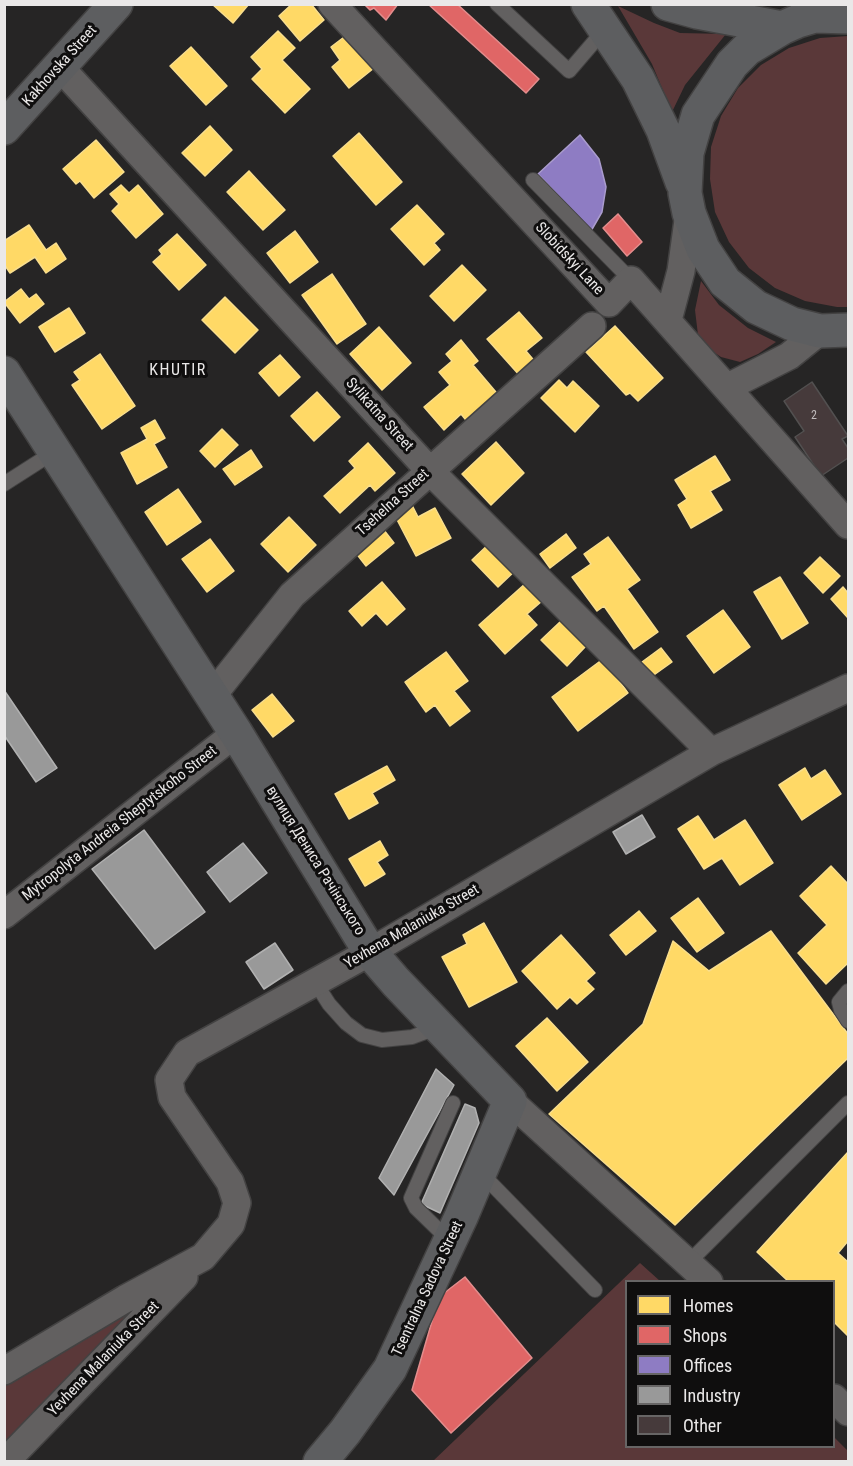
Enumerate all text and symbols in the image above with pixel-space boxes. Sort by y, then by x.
street label: Kakhovska Street [19,22,101,110]
street label: Slobidskyi Lane [531,219,607,299]
district label: KHUTIR [149,361,207,381]
street label: Sylikatna Street [341,375,417,455]
house number: 2 [811,409,817,423]
street label: Tsehelna Street [353,466,433,540]
street label: Mytropolyta Andreia Sheptytskoho Street [19,743,221,905]
street label: вулиця Дениса Рачінського [262,783,368,939]
street label: Yevhena Malaniuka Street [341,881,483,973]
street label: Tsentralna Sadova Street [389,1218,467,1360]
legend [625,1280,835,1448]
text: Homes [683,1295,733,1316]
street label: Yevhena Malaniuka Street [45,1298,163,1420]
text: Shops [683,1325,727,1346]
text: Offices [683,1355,732,1376]
text: Industry [683,1385,741,1406]
text: Other [683,1415,722,1436]

